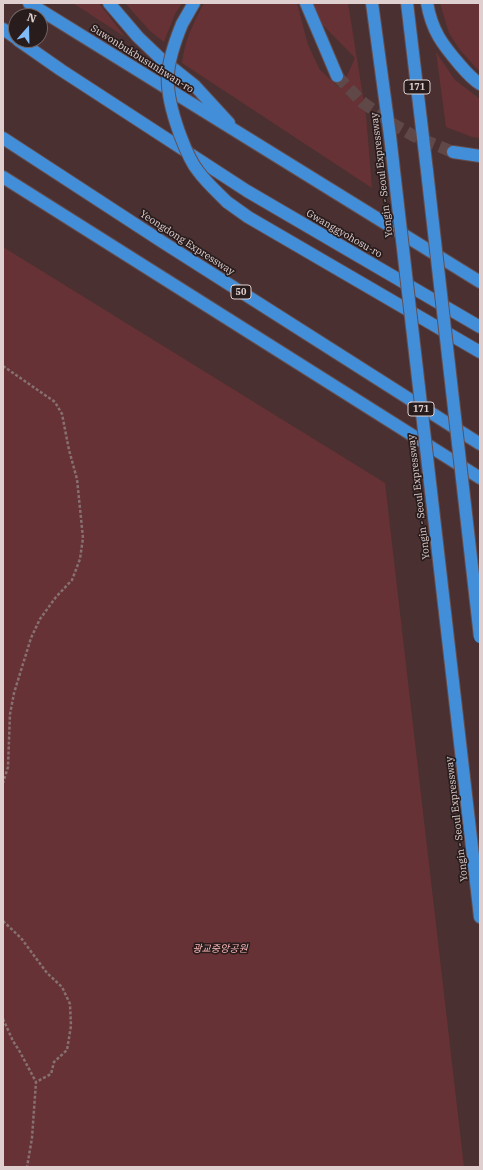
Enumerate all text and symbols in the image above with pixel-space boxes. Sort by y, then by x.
north arrow [8,8,48,48]
text: N [25,10,38,26]
street label: Suwonbukbusunhwan-ro [88,22,196,96]
road number: 171 [404,80,430,94]
street label: Yongin - Seoul Expressway [368,112,396,238]
street label: Gwanggyohosu-ro [304,207,384,261]
street label: Yeongdong Expressway [137,208,237,278]
road number: 50 [231,285,251,299]
road number: 171 [408,402,434,416]
street label: Yongin - Seoul Expressway [405,434,433,560]
street label: Yongin - Seoul Expressway [443,756,471,882]
park label: 광교중앙공원 [192,943,248,955]

